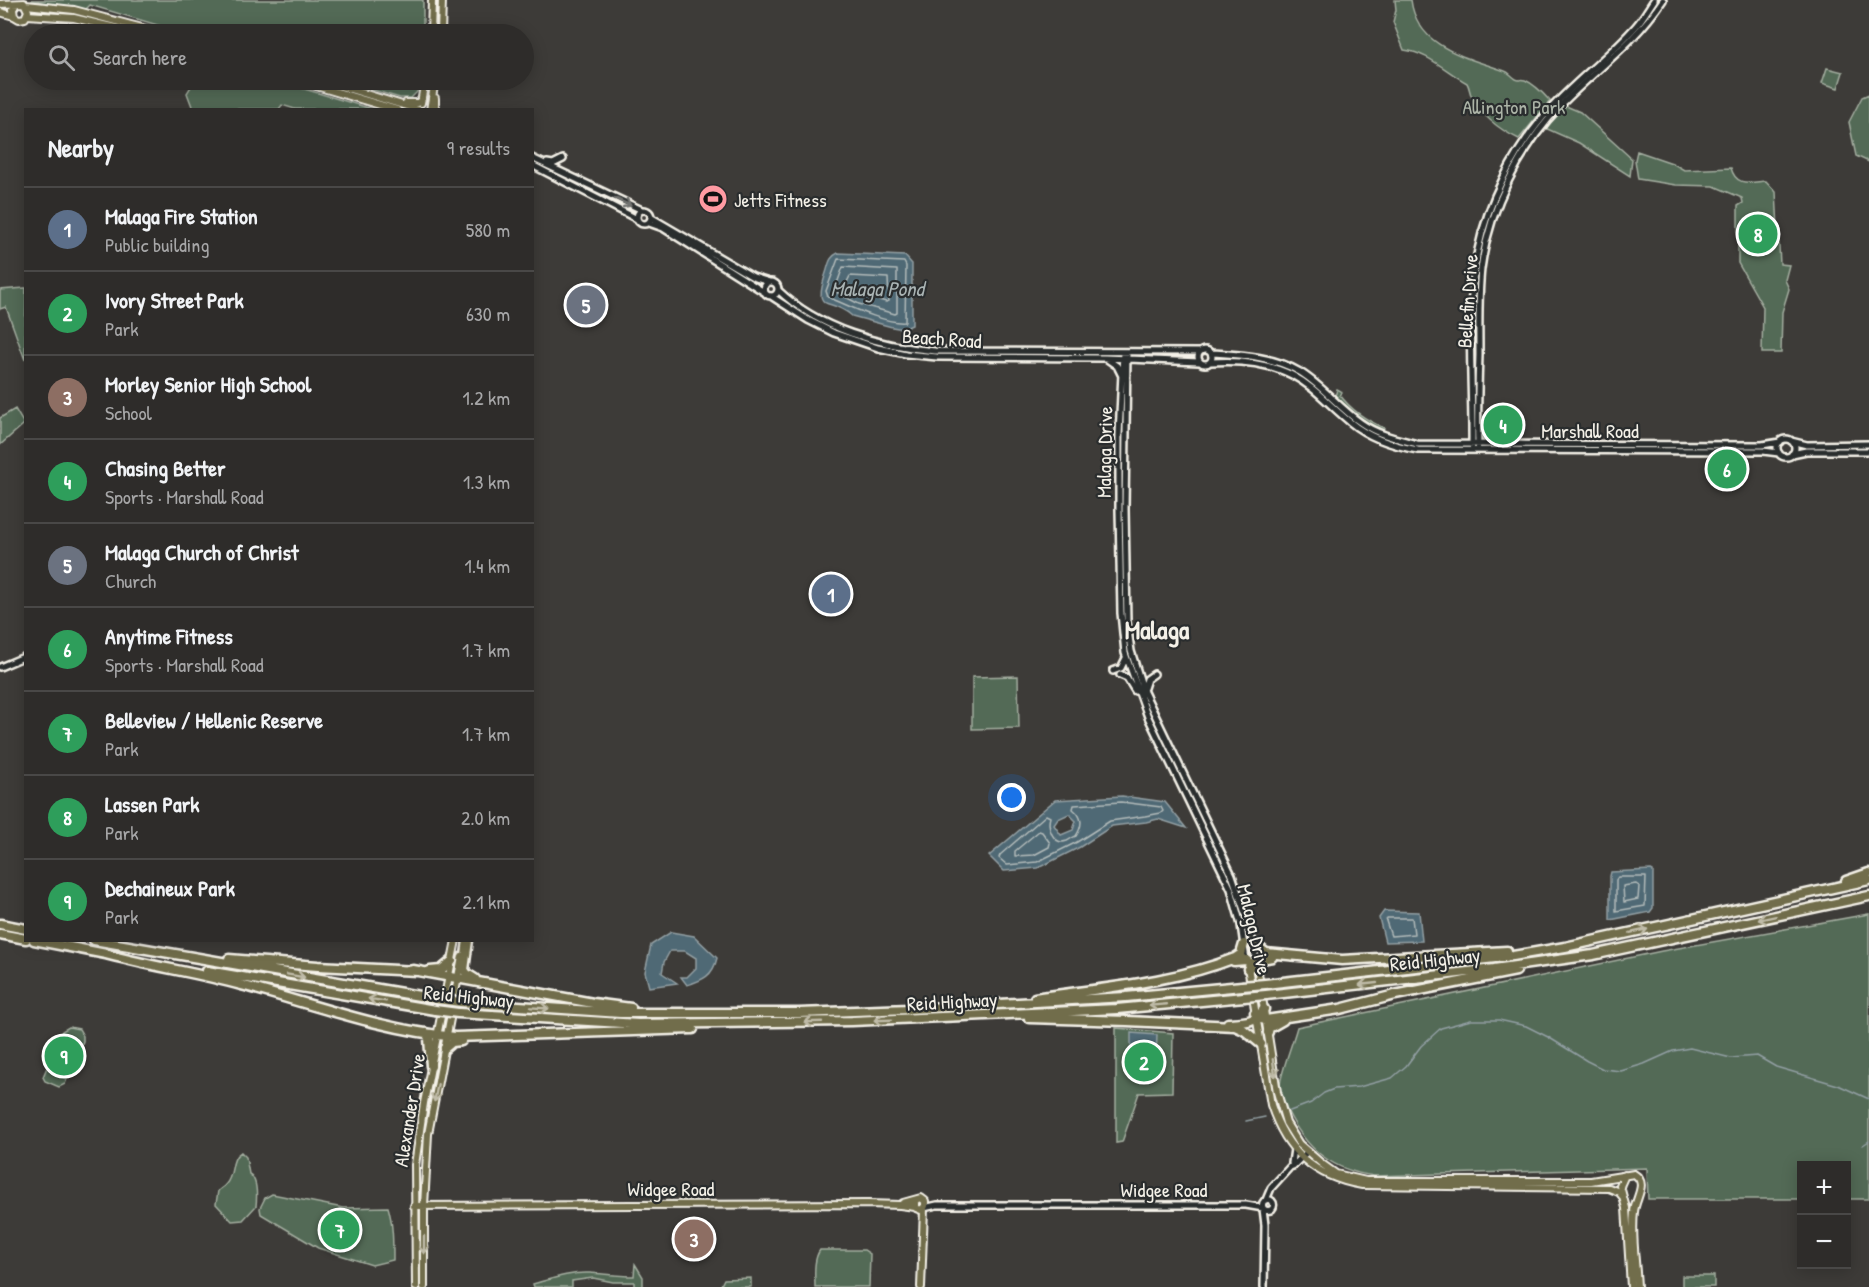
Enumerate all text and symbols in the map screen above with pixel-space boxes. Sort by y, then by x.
search box [24,24,534,90]
icon: search [45,41,78,74]
text: Search here [93,42,187,72]
park label: Allington Park [1463,93,1565,120]
text: Nearby [48,130,114,165]
text: 9 results [447,134,510,161]
sports icon: Jetts Fitness [697,183,729,215]
place label: Jetts Fitness [734,186,827,213]
one-way arrow [614,197,632,208]
text: Malaga Fire Station [105,201,258,231]
pin: 8 [1738,212,1778,256]
text: 1 [64,216,71,243]
text: 580 m [466,216,510,243]
text: Public building [105,231,209,258]
street label: Bellefin Drive [1450,253,1484,349]
water label: Malaga Pond [830,274,927,303]
pin: 5 [566,282,606,328]
text: Ivory Street Park [105,285,244,315]
text: 2 [63,300,72,327]
text: 630 m [466,300,510,327]
text: Park [105,315,138,342]
street label: Beach Road [901,322,983,354]
text: Morley Senior High School [105,369,311,399]
text: 3 [63,384,72,411]
text: 1.2 km [463,384,510,411]
text: School [105,399,152,426]
pin: 4 [1484,402,1522,448]
street label: Malaga Drive [1090,406,1118,498]
street label: Marshall Road [1541,417,1639,444]
pin: 6 [1708,446,1746,492]
text: Chasing Better [105,453,225,483]
text: 4 [64,468,71,495]
text: 1.3 km [463,468,510,495]
text: Sports · Marshall Road [105,483,264,510]
text: Malaga Church of Christ [105,537,299,567]
text: 5 [63,552,72,579]
text: 1.4 km [464,552,510,579]
text: Church [105,567,156,594]
pin: 1 [812,572,850,616]
district label: Malaga [1125,612,1190,648]
text: Anytime Fitness [105,621,233,651]
text: 6 [64,636,71,663]
text: 1.7 km [462,636,510,663]
text: Sports · Marshall Road [105,651,264,678]
text: Belleview / Hellenic Reserve [105,705,323,735]
text: 7 [63,720,72,747]
text: 1.7 km [462,720,510,747]
text: Park [105,735,138,762]
your location [997,783,1026,812]
text: Lassen Park [105,789,199,819]
text: 8 [63,804,72,831]
text: 2.0 km [461,804,510,831]
text: Park [105,819,138,846]
text: Dechaineux Park [105,873,235,903]
street label: Malaga Drive [1232,881,1278,977]
text: 9 [64,888,71,915]
text: 2.1 km [463,888,510,915]
text: Park [105,903,138,930]
one-way arrow [1757,913,1777,924]
one-way arrow [1629,924,1648,936]
street label: Reid Highway [1389,941,1481,977]
one-way arrow [286,971,306,982]
street label: Reid Highway [423,978,515,1014]
one-way arrow [1359,978,1379,989]
street label: Reid Highway [906,985,998,1017]
one-way arrow [368,994,387,1005]
one-way arrow [1148,1000,1168,1011]
one-way arrow [529,1003,549,1014]
one-way arrow [874,1015,894,1026]
one-way arrow [804,1016,824,1027]
pin: 9 [44,1034,84,1078]
pin: 2 [1124,1040,1164,1084]
street label: Alexander Drive [387,1051,431,1169]
one-way arrow [1268,1058,1279,1077]
one-way arrow [430,1083,441,1102]
map controls [1797,1161,1851,1269]
button: + [1797,1161,1851,1215]
street label: Widgee Road [628,1175,715,1202]
street label: Widgee Road [1121,1176,1208,1203]
pin: 7 [320,1208,360,1252]
button: − [1797,1215,1851,1269]
pin: 3 [674,1216,714,1262]
one-way arrow [418,1234,430,1254]

